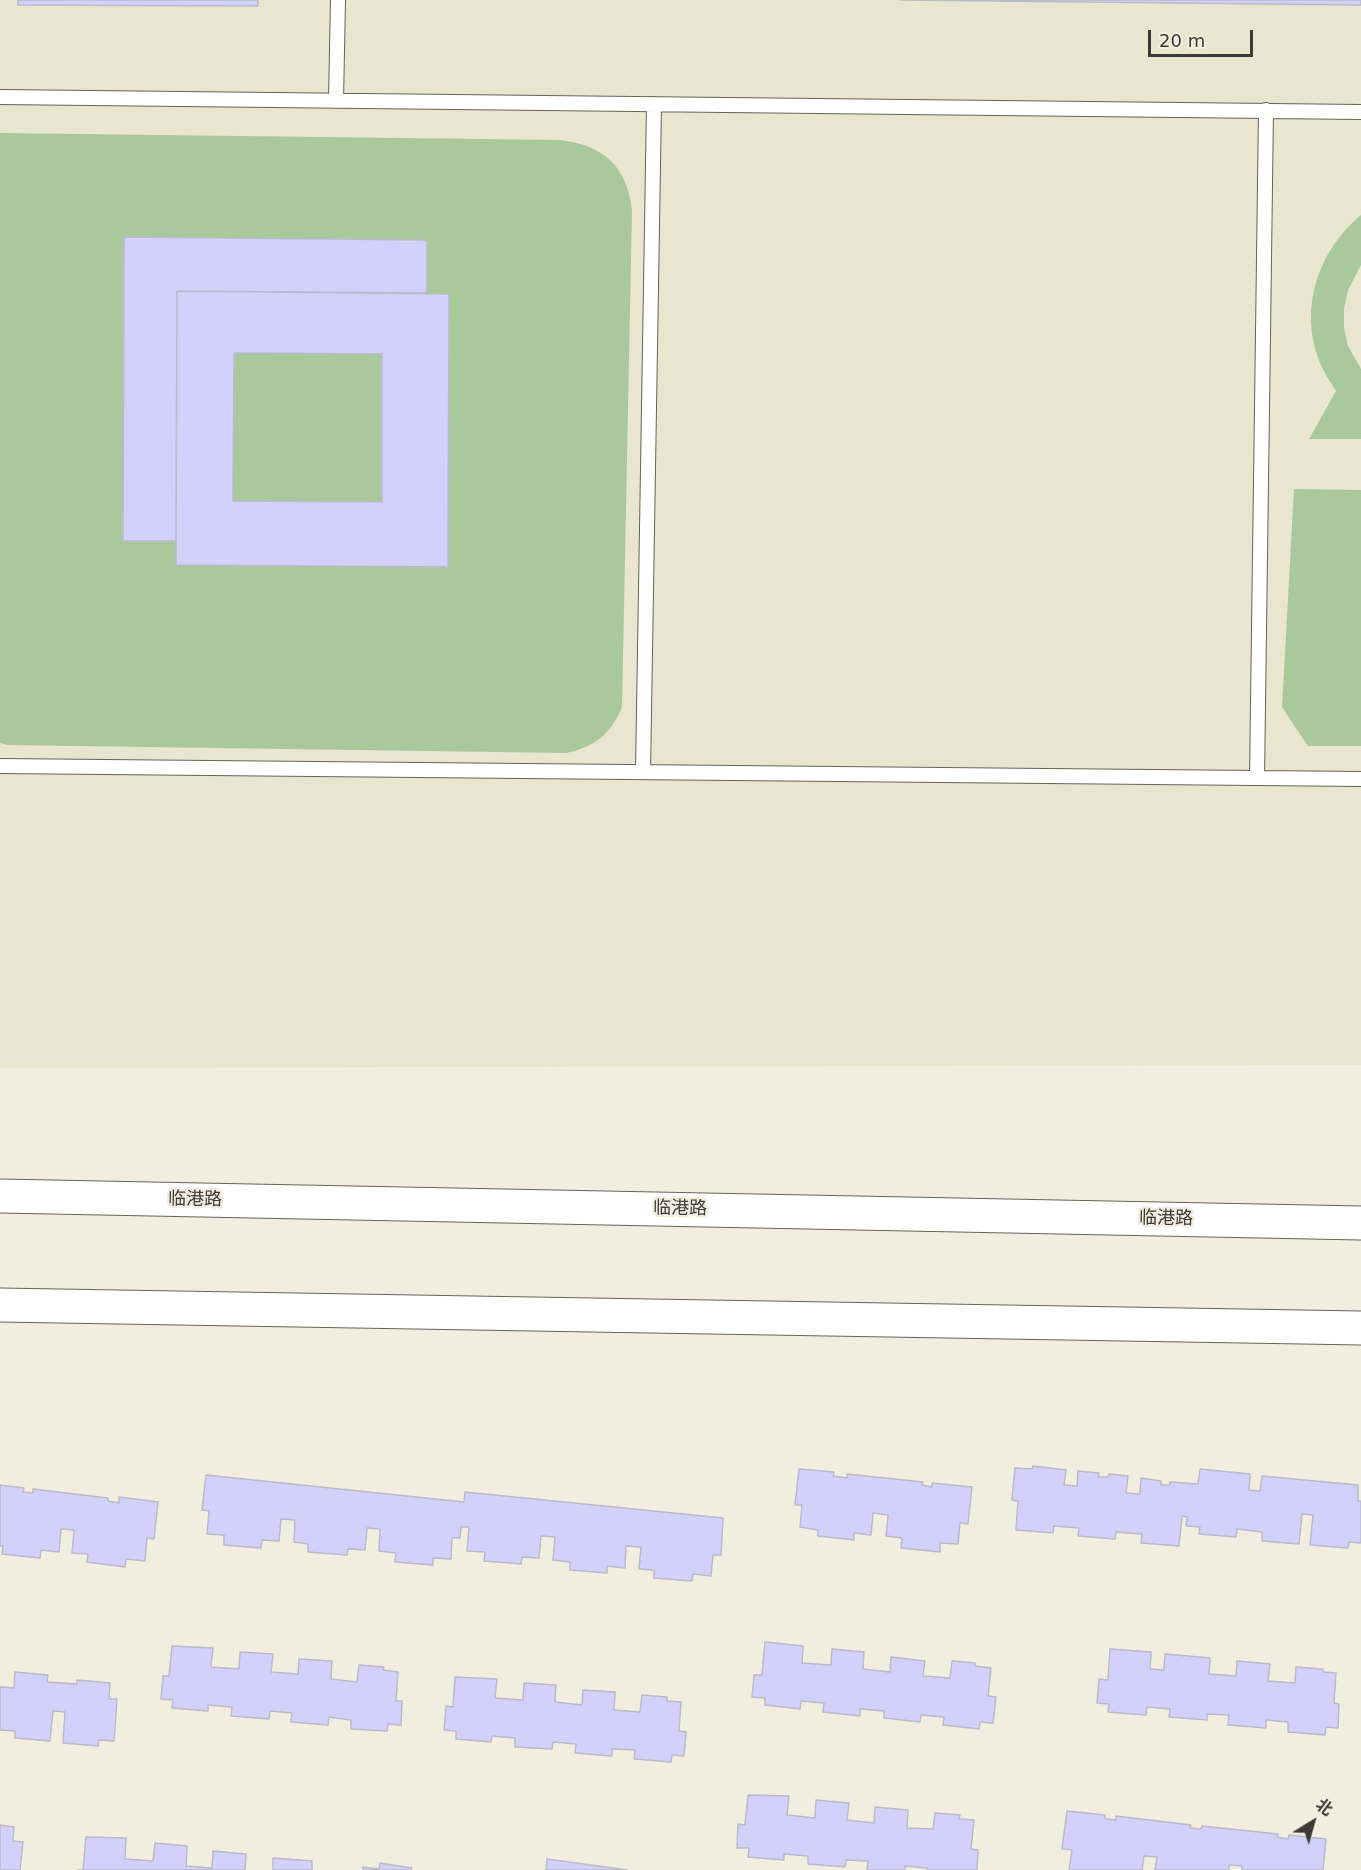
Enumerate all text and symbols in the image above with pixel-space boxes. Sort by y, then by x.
scale bar [1151,18,1256,56]
text: 20 m [1159,30,1205,51]
street label: 临港路 [168,1189,222,1211]
street label: 临港路 [653,1198,707,1220]
street label: 临港路 [1139,1208,1193,1230]
north arrow [1283,1792,1343,1852]
text: 北 [1312,1795,1336,1820]

